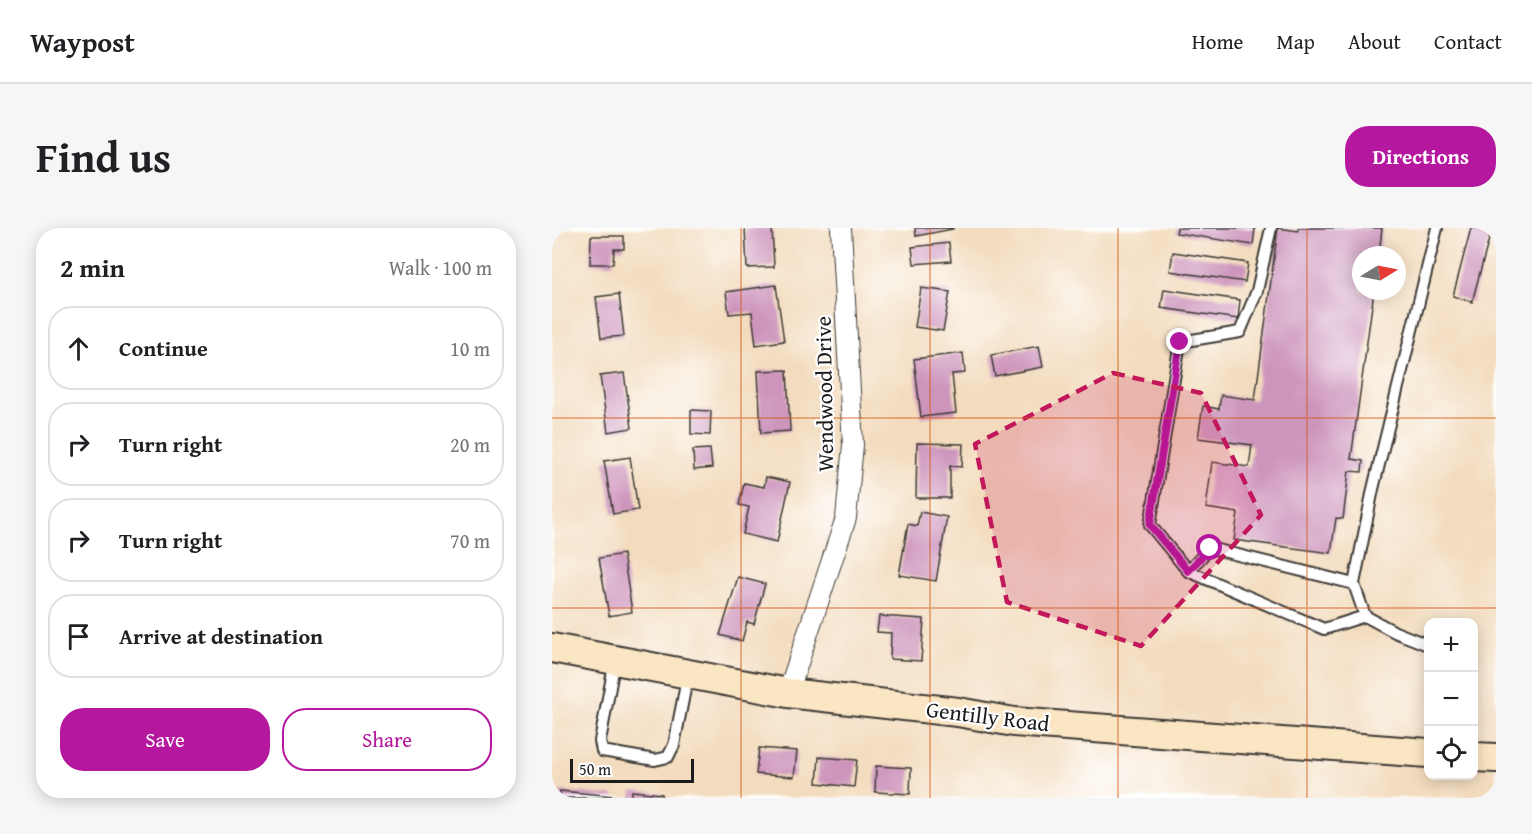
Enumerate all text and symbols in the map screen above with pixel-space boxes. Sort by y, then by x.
text: Waypost [30,21,135,62]
text: Home [1192,26,1243,57]
text: Map [1276,26,1315,57]
text: About [1348,26,1401,57]
text: Contact [1434,26,1502,57]
text: Find us [36,126,171,187]
button: Directions [1345,126,1496,187]
north arrow [1352,246,1406,300]
text: 2 min [60,248,125,287]
text: Walk · 100 m [389,253,492,282]
street label: Wendwood Drive [807,316,841,472]
route end [1166,328,1192,354]
icon: ahead [62,332,95,365]
text: Continue [119,332,208,364]
text: 10 m [450,334,490,363]
icon: right [62,428,95,461]
text: Turn right [119,428,222,460]
text: 20 m [450,430,490,459]
icon: right [62,524,95,557]
text: Turn right [119,524,222,556]
text: 70 m [450,526,490,555]
route start [1196,534,1222,560]
map controls [1424,618,1478,780]
button: + [1424,618,1478,672]
icon: arrive [62,620,95,653]
text: Arrive at destination [119,620,323,652]
button: − [1424,672,1478,726]
street label: Gentilly Road [925,693,1052,739]
button: Save [60,708,270,771]
button: Share [282,708,492,771]
button: locate [1424,726,1478,780]
scale bar [570,756,694,784]
text: 50 m [579,757,611,781]

